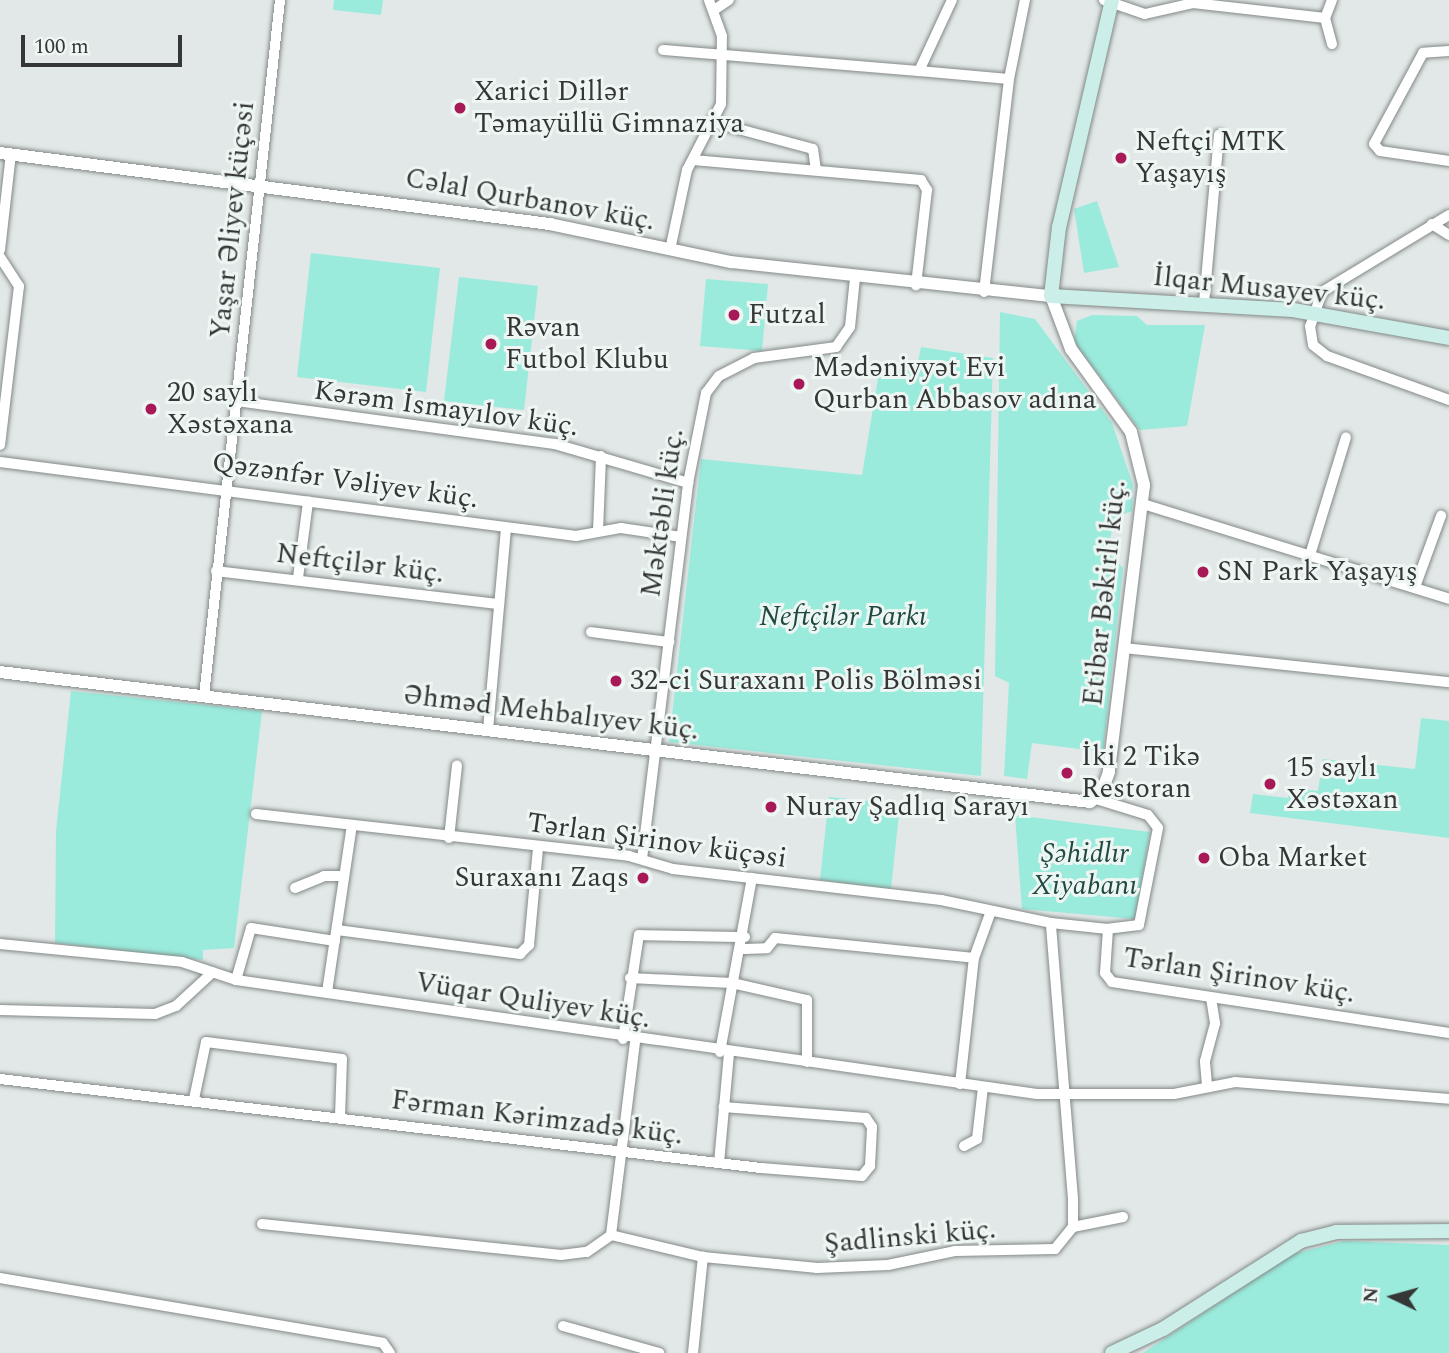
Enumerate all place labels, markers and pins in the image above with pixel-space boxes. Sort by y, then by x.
place label: Xarici Dillər Təmayüllü Gimnaziya [474,75,744,141]
marker: Xarici Dillər Təmayüllü Gimnaziya [452,100,468,116]
place label: Neftçi MTK Yaşayış [1135,125,1285,191]
marker: Neftçi MTK Yaşayış [1113,150,1129,166]
place label: Futzal [748,298,826,332]
marker: Futzal [726,307,742,323]
place label: Rəvan Futbol Klubu [505,311,669,377]
marker: Rəvan Futbol Klubu [483,336,499,352]
place label: Mədəniyyət Evi Qurban Abbasov adına [813,351,1096,417]
place label: 20 saylı Xəstəxana [167,376,293,442]
marker: Mədəniyyət Evi Qurban Abbasov adına [791,376,807,392]
marker: 20 saylı Xəstəxana [141,399,161,419]
place label: SN Park Yaşayış [1217,555,1418,589]
marker: SN Park Yaşayış [1195,564,1211,580]
place label: 32-ci Suraxanı Polis Bölməsi [630,664,982,698]
marker: 32-ci Suraxanı Polis Bölməsi [608,673,624,689]
place label: İki 2 Tikə Restoran [1081,740,1200,806]
place label: 15 saylı Xəstəxan [1286,751,1399,817]
marker: İki 2 Tikə Restoran [1059,765,1075,781]
marker: 15 saylı Xəstəxan [1260,774,1280,794]
place label: Nuray Şadlıq Sarayı [785,790,1029,824]
marker: Nuray Şadlıq Sarayı [763,799,779,815]
place label: Oba Market [1218,841,1367,875]
marker: Oba Market [1196,850,1212,866]
place label: Suraxanı Zaqs [454,861,629,895]
marker: Suraxanı Zaqs [635,870,651,886]

